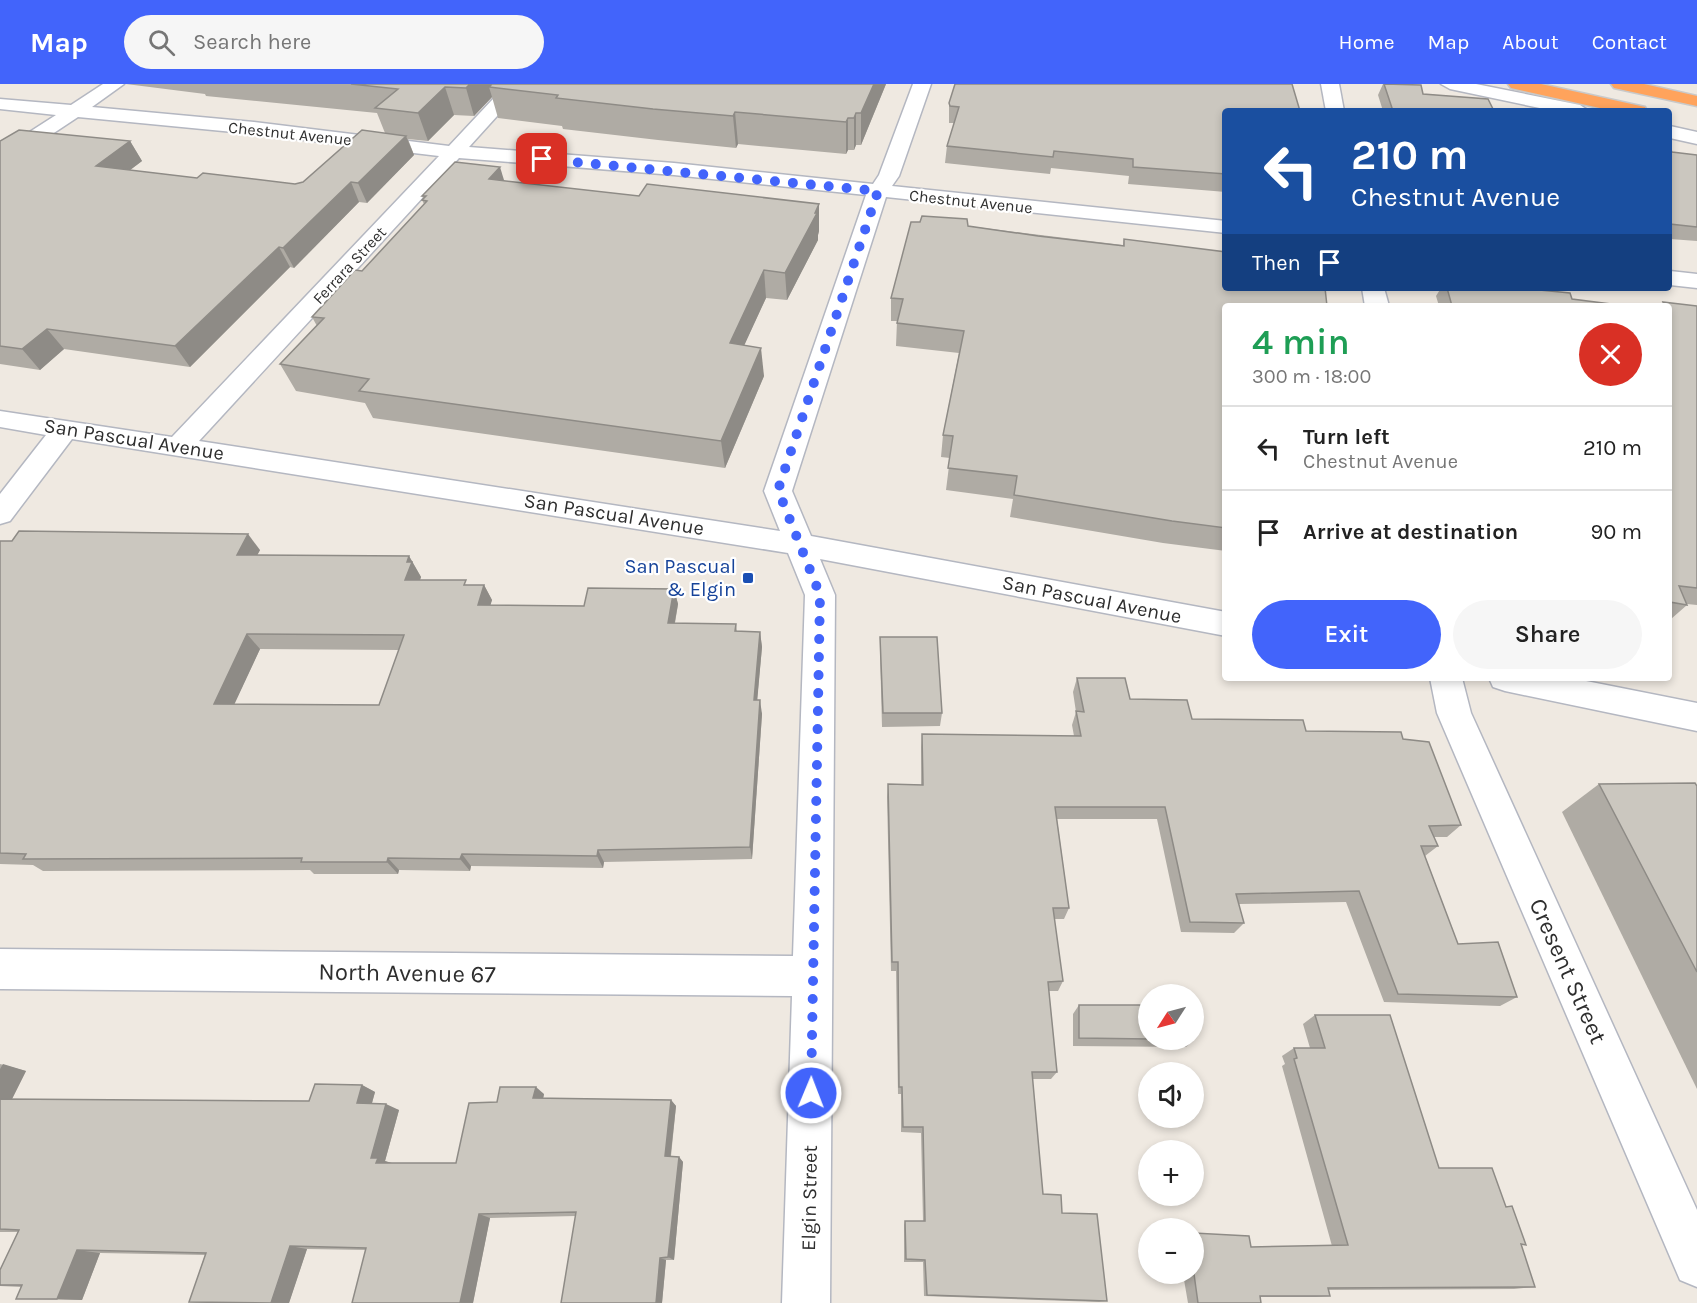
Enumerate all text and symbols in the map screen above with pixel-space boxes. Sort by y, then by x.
search box [124,15,544,69]
text: Map [30,26,88,59]
icon: search [145,26,178,59]
text: Search here [193,29,311,55]
text: Home [1339,30,1395,54]
text: Map [1428,30,1469,54]
text: About [1502,30,1559,54]
text: Contact [1592,30,1667,54]
street label: Chestnut Avenue [227,118,353,149]
text: 210 m [1351,130,1468,180]
icon: left [1252,132,1330,210]
pin [516,133,567,184]
icon: arrive [525,142,558,175]
text: Chestnut Avenue [1351,181,1560,213]
street label: Chestnut Avenue [908,186,1034,217]
street label: Ferrara Street [309,223,390,308]
icon: arrive [1313,246,1346,279]
text: Then [1252,250,1301,276]
text: 4 min [1252,321,1350,363]
button: close [1579,323,1642,386]
text: 300 m · 18:00 [1252,365,1371,388]
street label: San Pascual Avenue [42,414,226,465]
text: Turn left [1303,424,1390,450]
icon: left [1252,432,1285,465]
text: 210 m [1583,435,1642,461]
text: Chestnut Avenue [1303,450,1458,473]
street label: San Pascual Avenue [522,489,706,540]
icon: arrive [1252,516,1285,549]
text: Arrive at destination [1303,519,1518,545]
text: 90 m [1590,519,1642,545]
place label: San Pascual & Elgin [624,555,736,601]
marker: San Pascual & Elgin [741,571,755,585]
street label: San Pascual Avenue [1000,571,1183,628]
button: Exit [1252,600,1441,669]
button: Share [1453,600,1642,669]
street label: Cresent Street [1524,894,1612,1048]
street label: North Avenue 67 [318,957,496,989]
north arrow [1138,984,1204,1050]
map controls [1138,984,1204,1284]
position arrow [779,1061,843,1125]
button: sound [1138,1062,1204,1128]
button: + [1138,1140,1204,1206]
street label: Elgin Street [797,1144,822,1251]
button: − [1138,1218,1204,1284]

